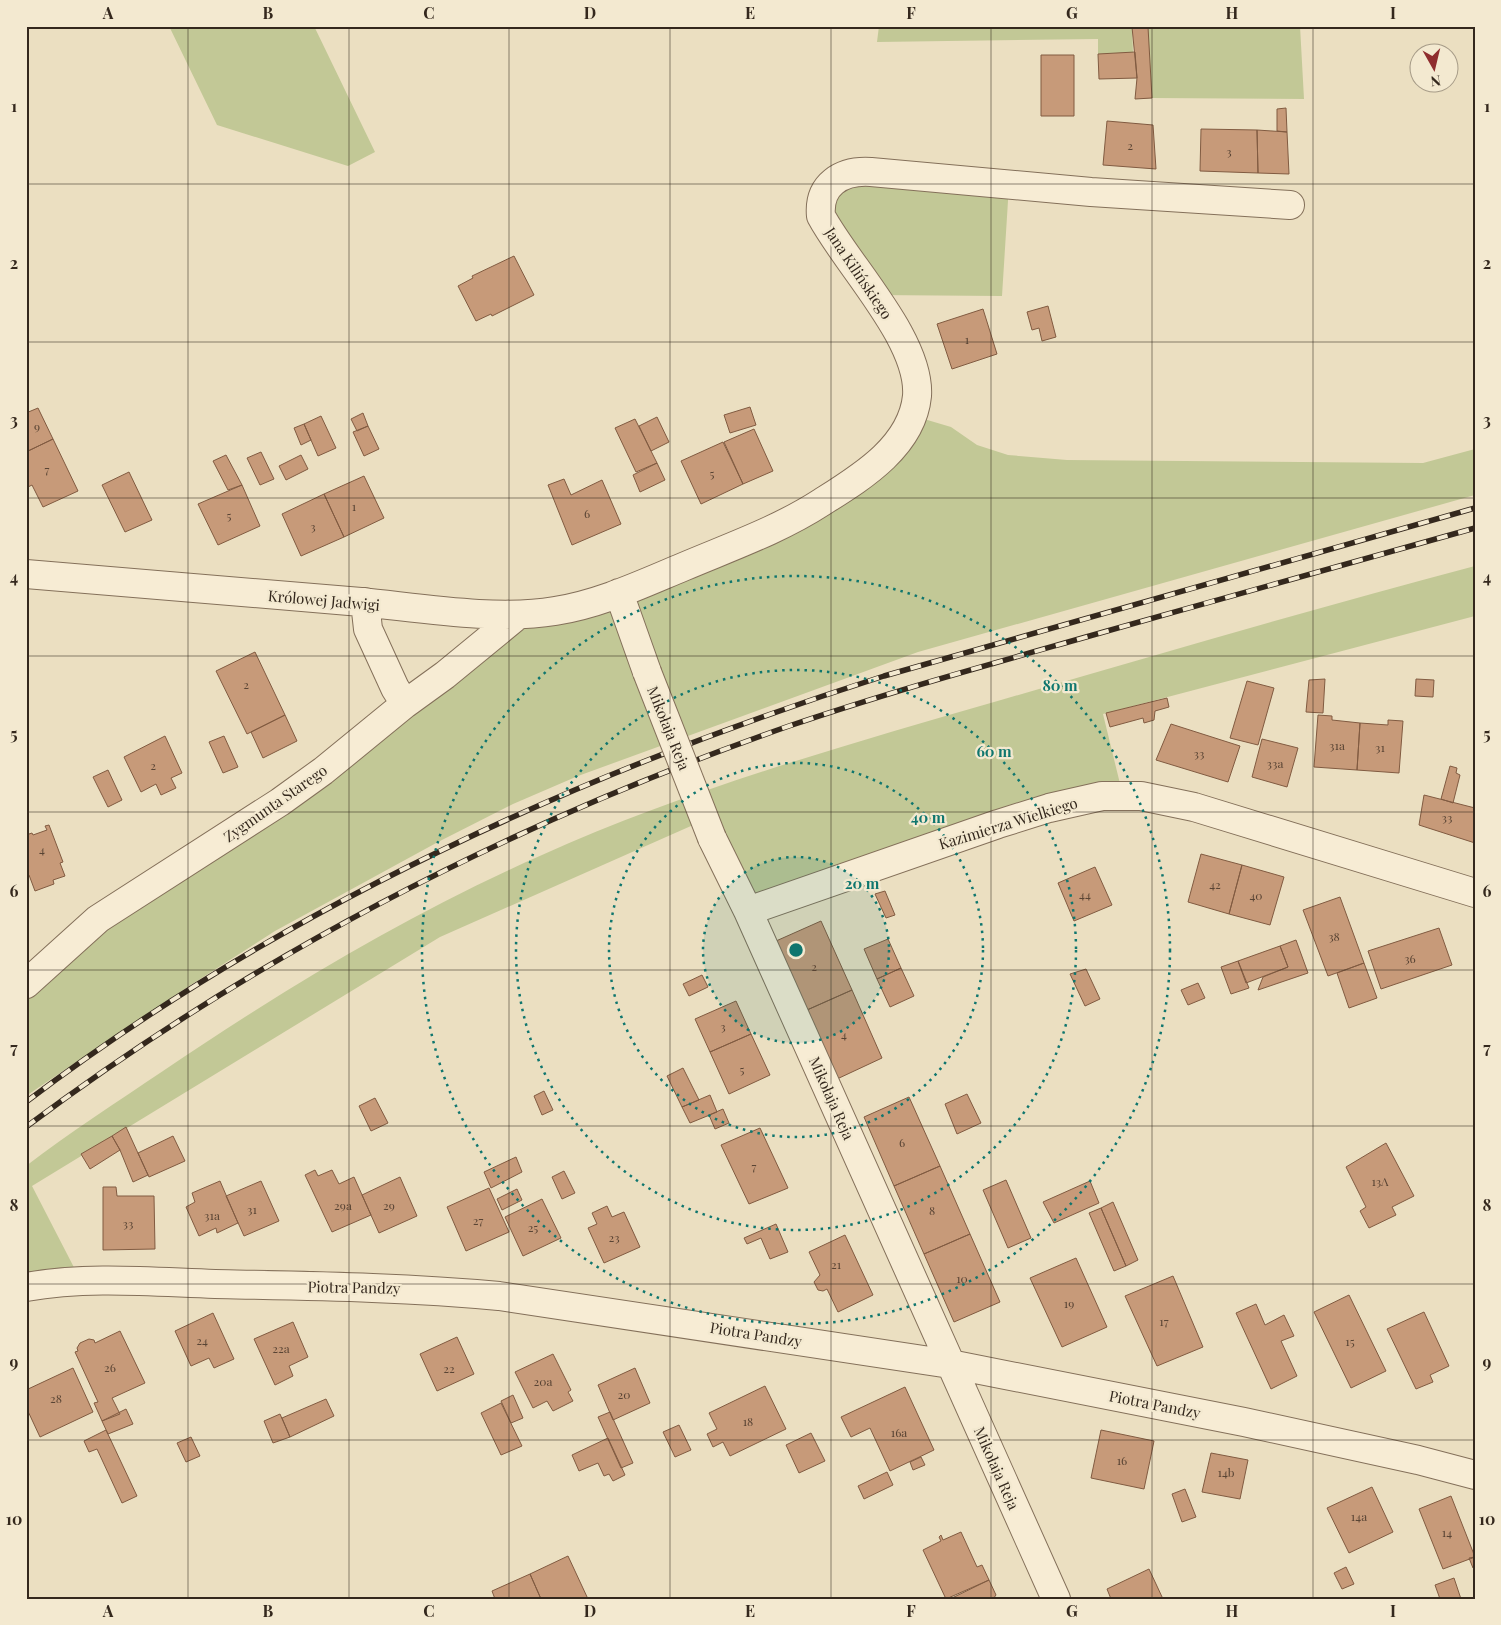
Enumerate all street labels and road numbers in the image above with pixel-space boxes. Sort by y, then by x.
street label: Jana Kilińskiego [820,222,897,323]
street label: Królowej Jadwigi [267,585,381,615]
street label: Mikołaja Reja [643,683,695,773]
street label: Zygmunta Starego [219,760,331,846]
street label: Kazimierza Wielkiego [936,792,1080,854]
street label: Mikołaja Reja [805,1053,859,1143]
street label: Piotra Pandzy [307,1276,401,1298]
street label: Piotra Pandzy [709,1317,804,1351]
street label: Piotra Pandzy [1107,1385,1203,1423]
street label: Mikołaja Reja [970,1423,1024,1513]

